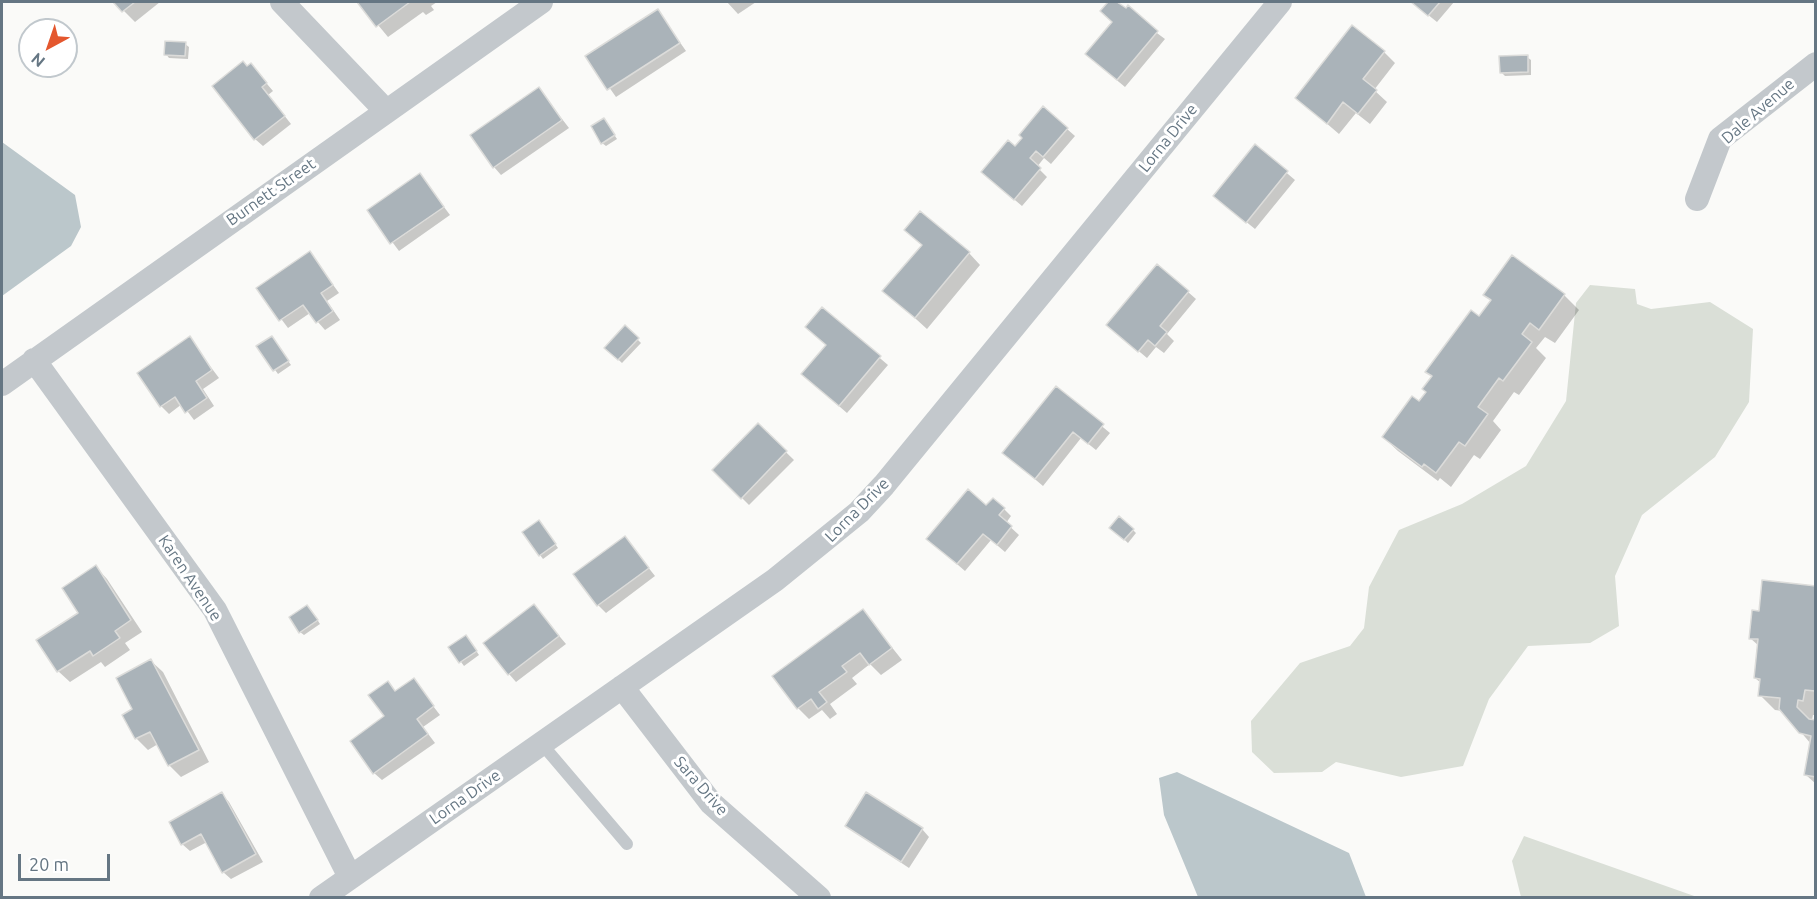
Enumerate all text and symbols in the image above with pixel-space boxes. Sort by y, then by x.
north arrow [18,18,78,78]
text: N [27,50,48,71]
street label: Dale Avenue [1718,74,1798,148]
street label: Lorna Drive [1135,100,1201,176]
street label: Burnett Street [223,154,319,230]
street label: Lorna Drive [821,474,893,546]
street label: Karen Avenue [154,531,226,625]
street label: Sara Drive [670,752,732,820]
street label: Lorna Drive [426,766,504,828]
scale bar [21,842,112,880]
text: 20 m [29,854,69,874]

